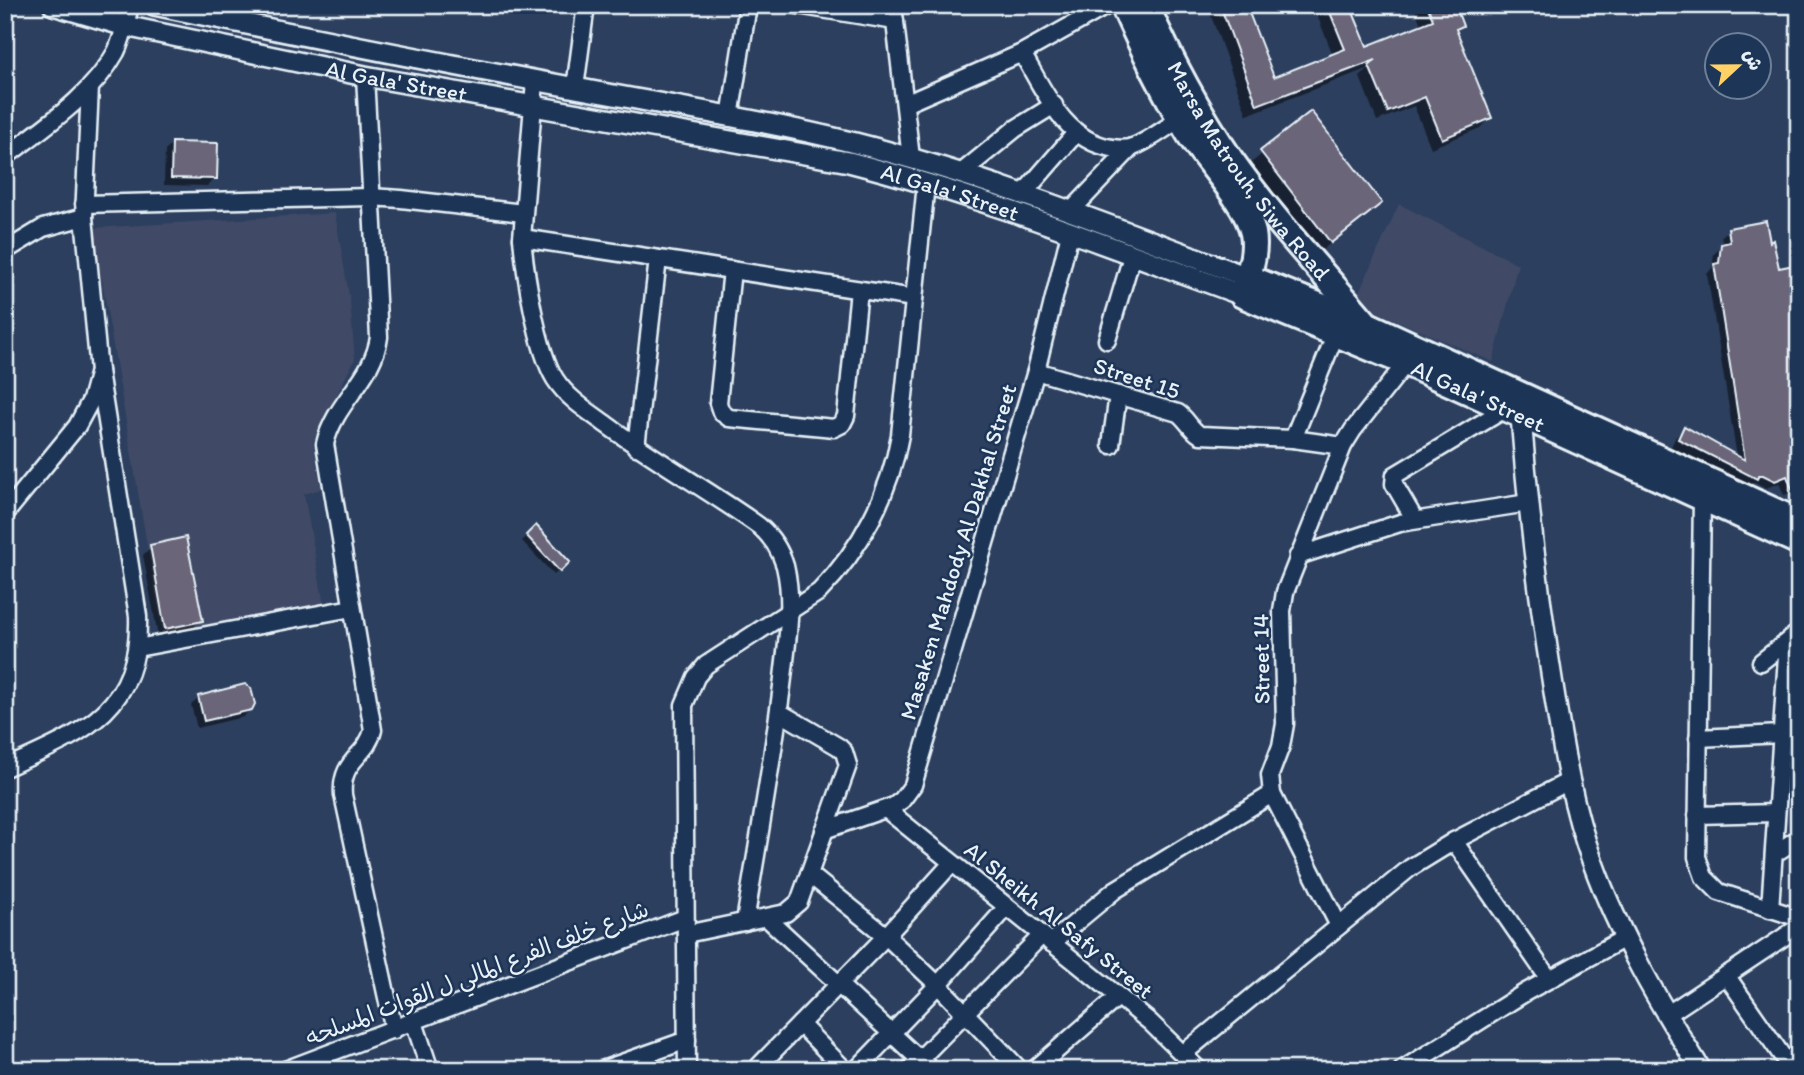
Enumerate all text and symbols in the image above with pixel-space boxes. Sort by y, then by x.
north arrow [1702,32,1772,102]
text: ش [1739,46,1768,74]
street label: Al Gala' Street [323,54,470,108]
street label: Marsa Matrouh, Siwa Road [1161,57,1337,286]
street label: Al Gala' Street [878,157,1023,227]
street label: Street 15 [1090,351,1184,405]
street label: Al Gala' Street [1407,353,1549,438]
street label: Masaken Mahdody Al Dakhal Street [893,380,1023,723]
street label: Street 14 [1246,613,1276,704]
street label: Al Sheikh Al Safy Street [959,835,1159,1005]
street label: شارع خلف الفرع المالي ل القوات المسلحه [301,894,655,1058]

